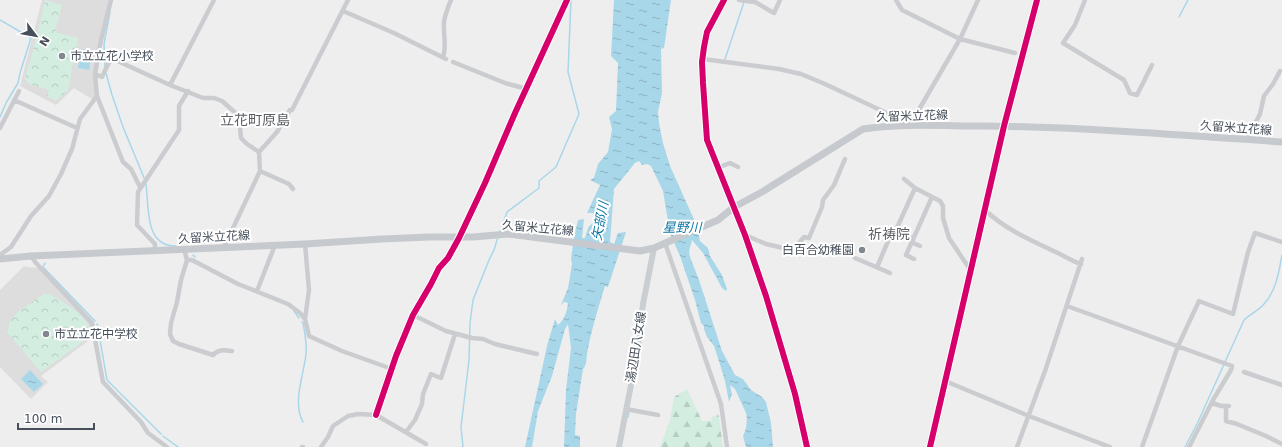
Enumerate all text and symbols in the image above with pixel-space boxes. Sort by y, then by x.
north arrow [16,16,56,56]
text: N [36,34,52,48]
place label: 市立立花小学校 [70,49,154,63]
marker: 市立立花小学校 [57,51,67,61]
street label: 久留米立花線 [876,108,948,124]
district label: 立花町原島 [220,112,290,128]
street label: 久留米立花線 [1200,119,1272,137]
water label: 矢部川 [589,198,611,242]
street label: 久留米立花線 [502,218,574,238]
water label: 星野川 [662,220,703,235]
district label: 祈祷院 [868,226,910,242]
street label: 久留米立花線 [178,228,250,246]
place label: 白百合幼稚園 [782,243,854,257]
marker: 白百合幼稚園 [857,245,867,255]
street label: 湯辺田八女線 [623,310,649,384]
place label: 市立立花中学校 [54,327,138,341]
marker: 市立立花中学校 [41,329,51,339]
scale bar [18,405,94,431]
text: 100 m [24,412,62,426]

